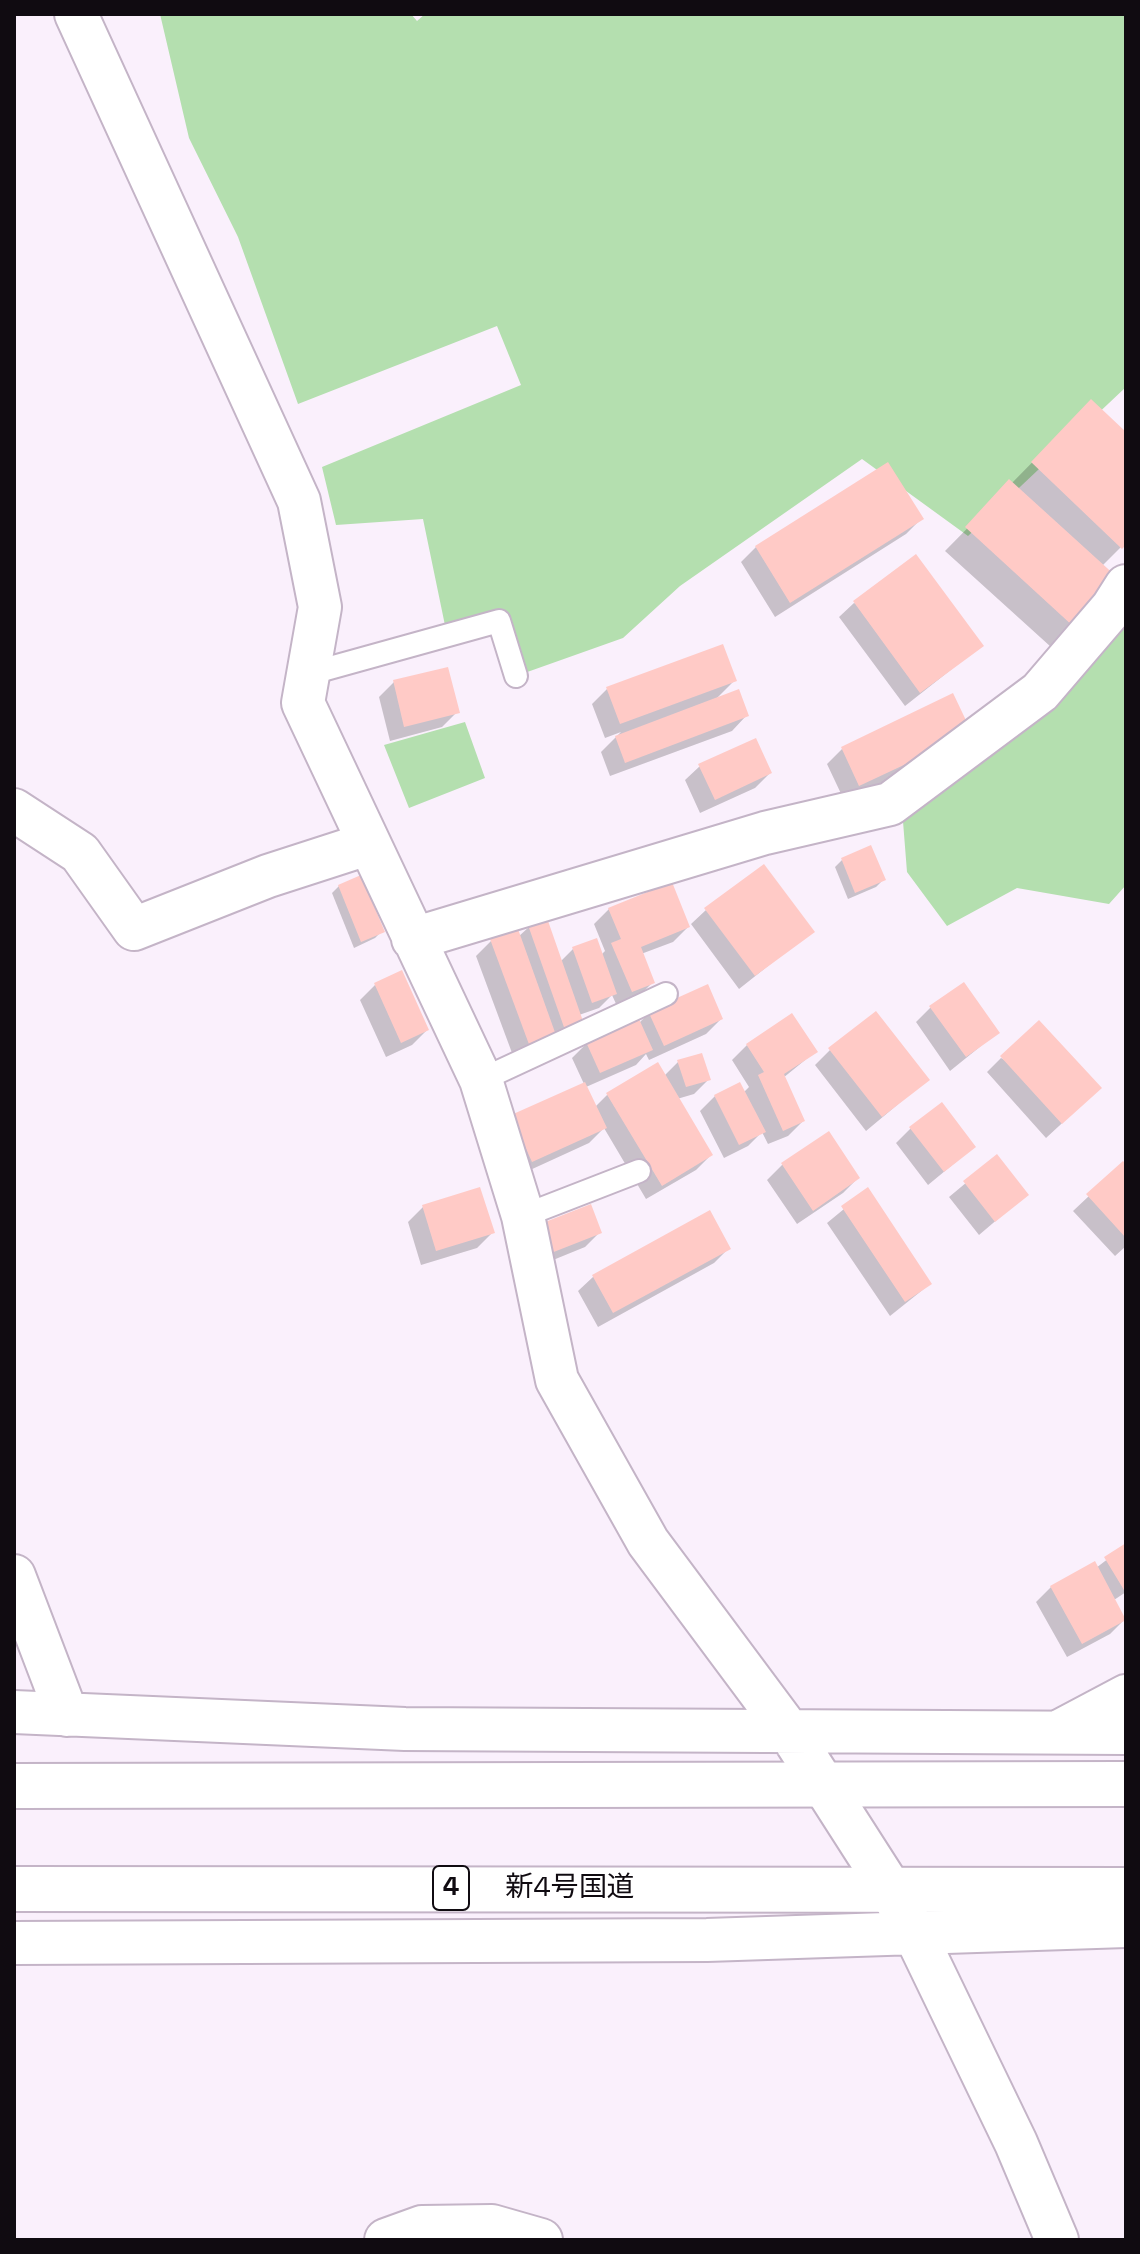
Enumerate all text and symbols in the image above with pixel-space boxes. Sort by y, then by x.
road number: 4 [433,1866,469,1910]
street label: 新4号国道 [505,1871,635,1905]

